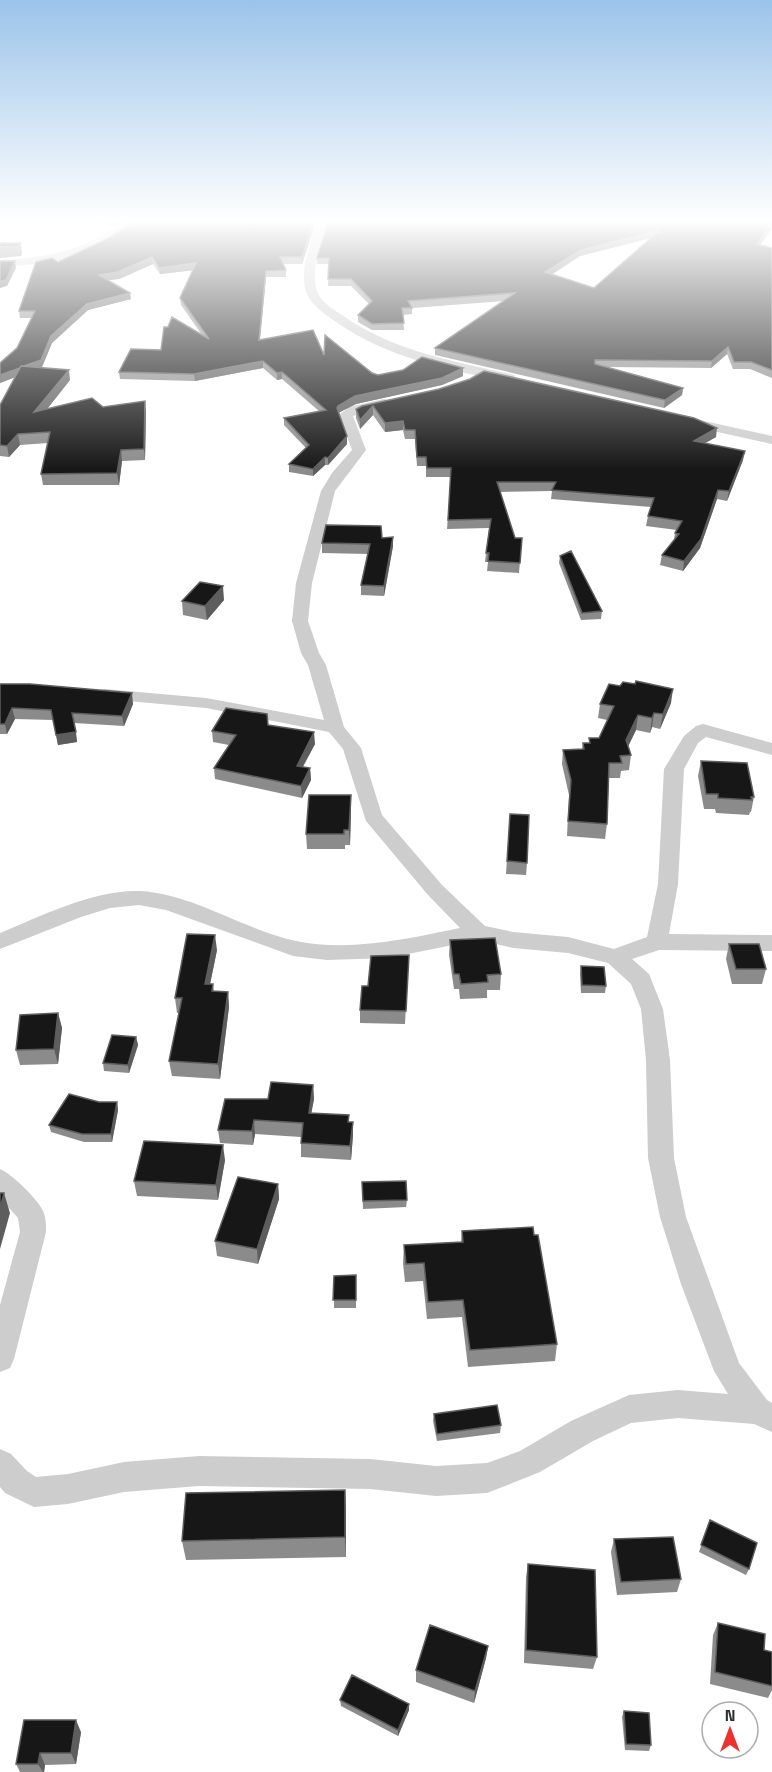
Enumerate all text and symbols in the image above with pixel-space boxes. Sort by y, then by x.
north arrow [700,1700,760,1760]
text: N [725,1705,735,1726]

